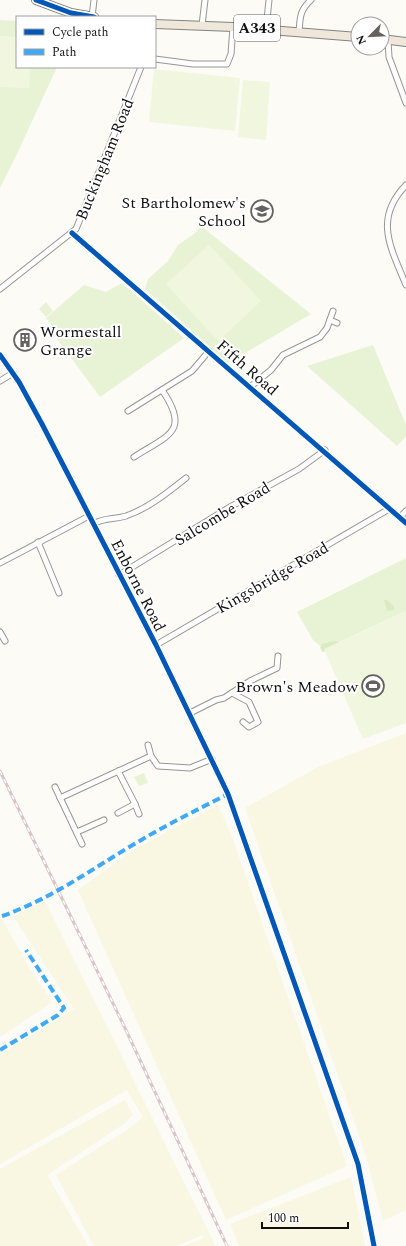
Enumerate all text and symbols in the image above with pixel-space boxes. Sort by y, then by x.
road number: A343 [234,15,280,41]
legend [16,16,156,68]
north arrow [350,16,390,56]
text: Cycle path [52,23,109,42]
text: N [352,32,371,47]
text: Path [52,43,77,62]
street label: Buckingham Road [70,95,140,224]
place label: St Bartholomew's School [122,191,246,233]
school or university icon: St Bartholomew's School [249,198,275,224]
place label: Wormestall Grange [40,320,121,362]
building icon: Wormestall Grange [12,327,38,353]
street label: Fifth Road [211,334,284,402]
street label: Salcombe Road [170,476,275,552]
street label: Enborne Road [105,535,172,636]
street label: Kingsbridge Road [212,536,333,620]
sports icon: Brown's Meadow [360,673,386,699]
place label: Brown's Meadow [236,675,359,699]
scale bar [262,1204,348,1230]
text: 100 m [268,1209,299,1228]

